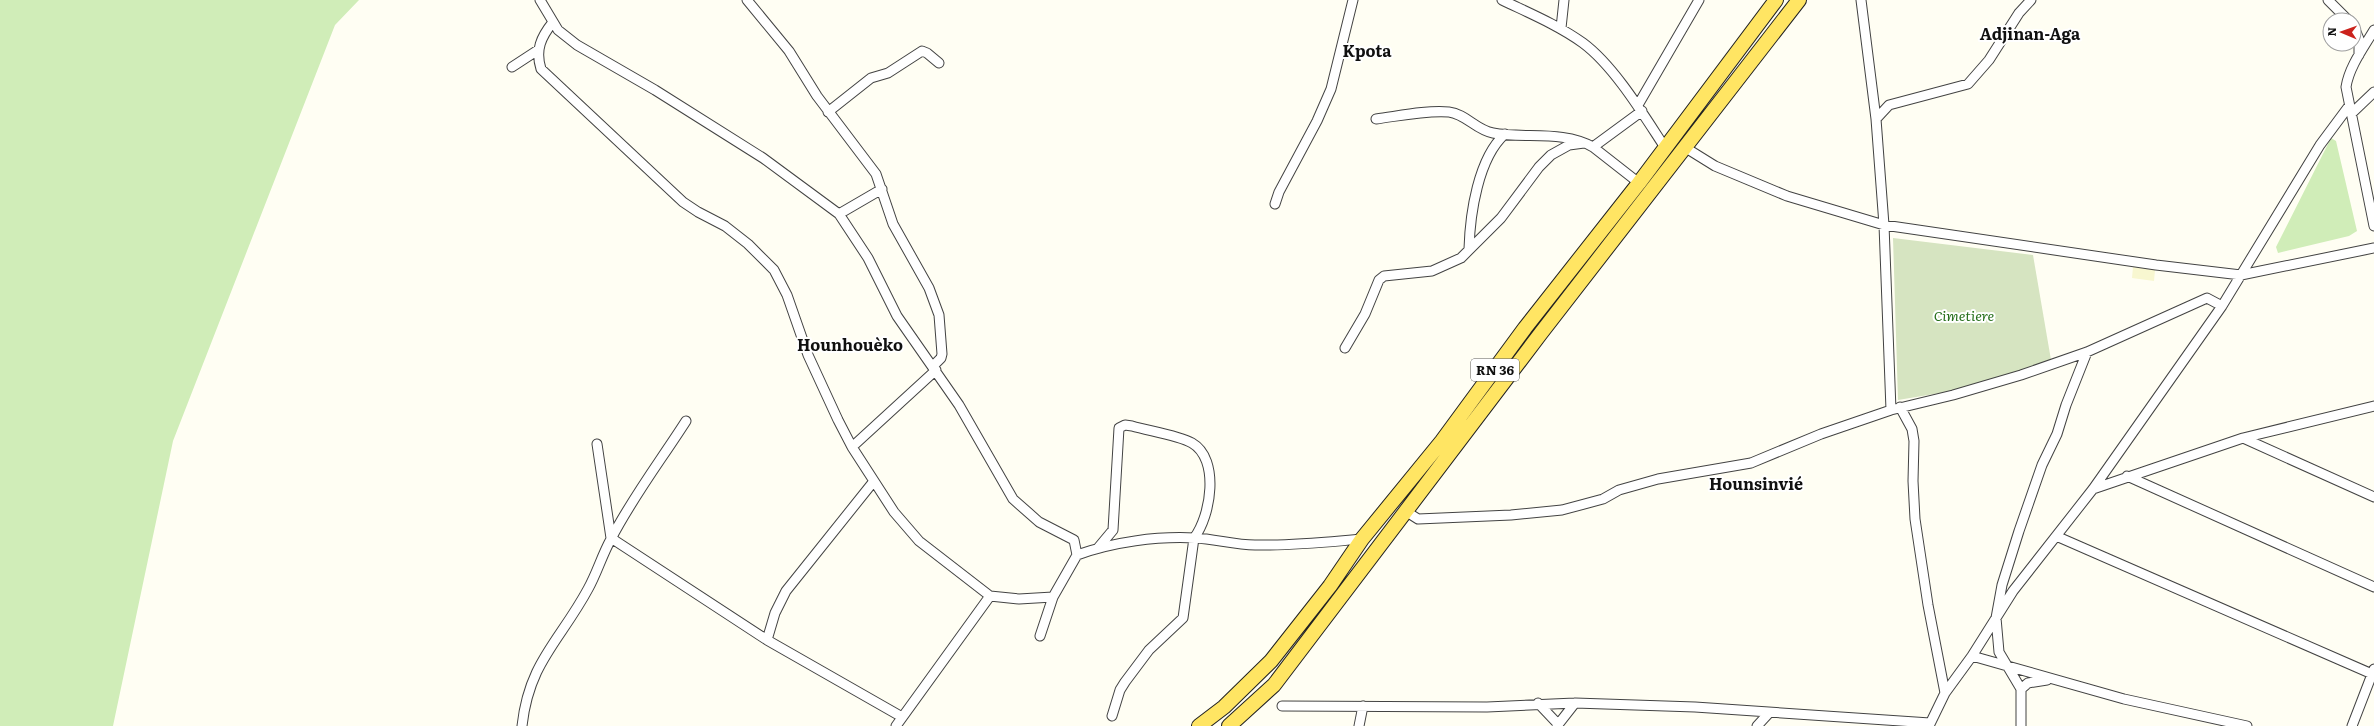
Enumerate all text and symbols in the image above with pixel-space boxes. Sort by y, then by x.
north arrow [2322,12,2362,52]
district label: Adjinan-Aga [1980,21,2081,45]
text: N [2323,27,2339,37]
district label: Kpota [1343,38,1392,62]
park label: Cimetiere [1934,305,1995,325]
district label: Hounhouèko [797,332,903,356]
road number: RN 36 [1471,359,1519,381]
district label: Hounsinvié [1709,471,1803,495]

